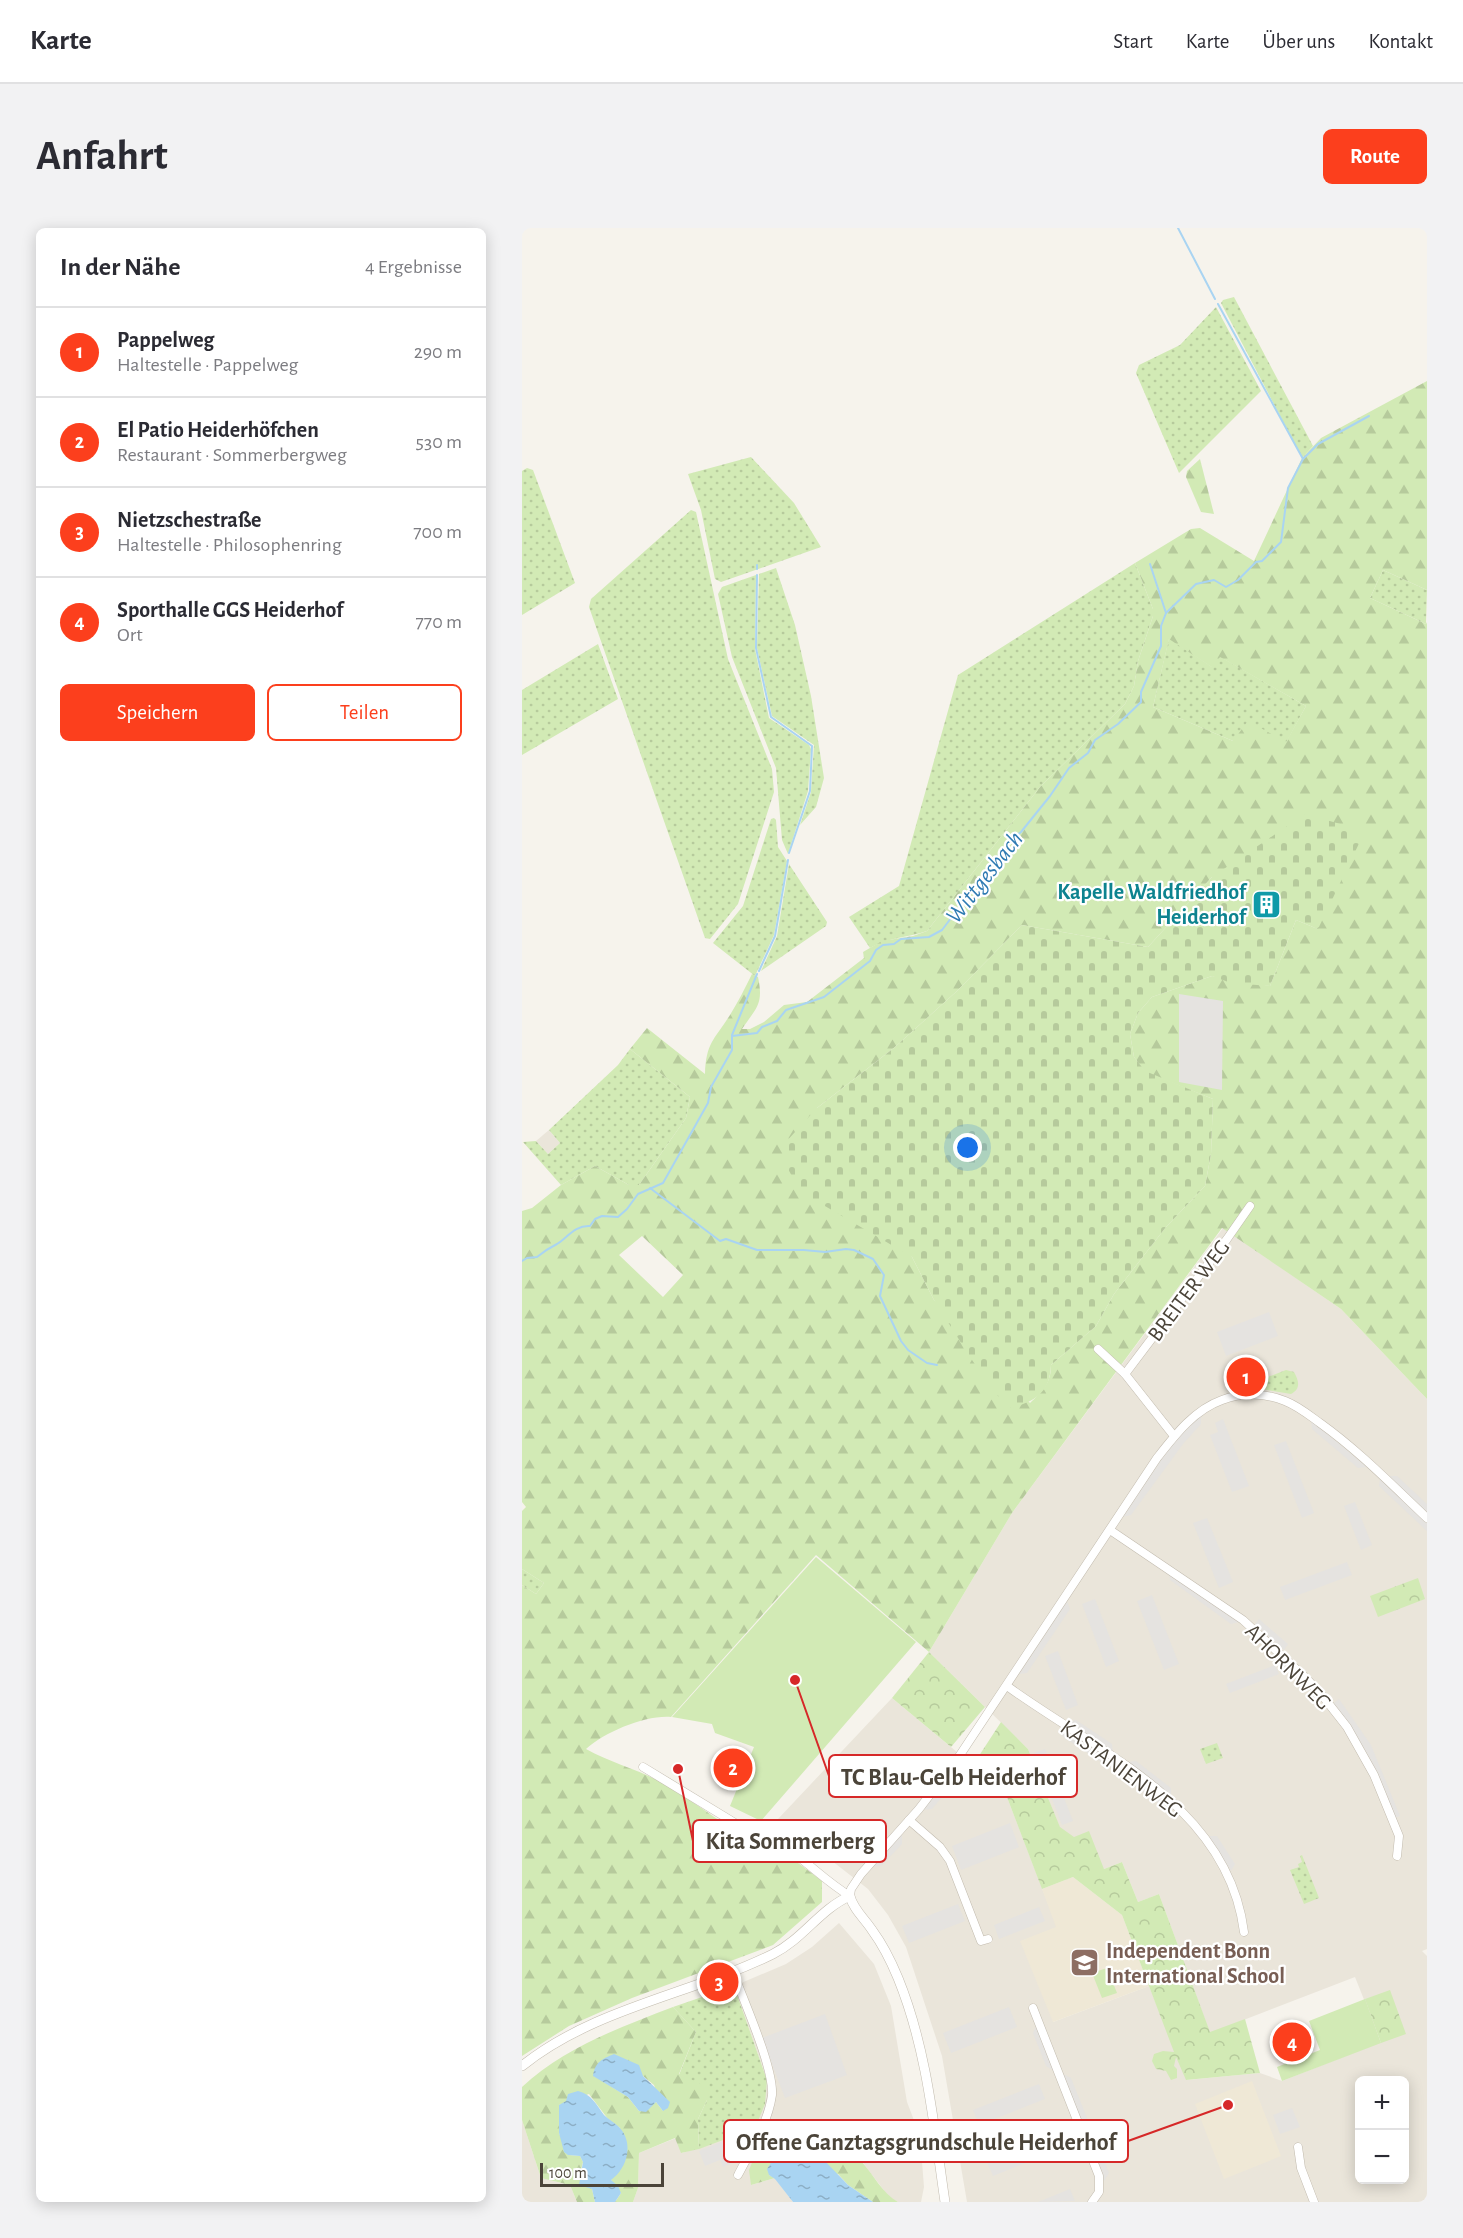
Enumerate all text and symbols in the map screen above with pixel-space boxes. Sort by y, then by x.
text: Karte [30,27,92,55]
text: Start [1113,31,1153,52]
text: Karte [1186,31,1229,52]
text: Über uns [1262,31,1335,52]
text: Kontakt [1368,31,1433,52]
button: Route [1323,129,1427,184]
text: Anfahrt [36,135,168,177]
text: In der Nähe [60,254,180,280]
text: 4 Ergebnisse [365,257,462,277]
text: Pappelweg [117,329,214,351]
text: 1 [76,342,83,362]
text: 290 m [414,342,462,362]
text: Haltestelle · Pappelweg [117,355,298,375]
text: El Patio Heiderhöfchen [117,419,319,441]
text: 2 [75,432,84,452]
text: 530 m [416,432,462,452]
text: Restaurant · Sommerbergweg [117,445,347,465]
text: Nietzschestraße [117,509,261,531]
text: 3 [75,522,84,542]
text: 700 m [413,522,462,542]
text: Haltestelle · Philosophenring [117,535,342,555]
text: Sporthalle GGS Heiderhof [117,599,343,621]
text: 4 [74,612,85,632]
text: 770 m [415,612,462,632]
text: Ort [117,625,143,645]
button: Speichern [60,684,255,741]
button: Teilen [267,684,462,741]
water label: Wittgesbach [942,827,1028,928]
place label: Kapelle Waldfriedhof Heiderhof [1057,881,1248,928]
building icon: Kapelle Waldfriedhof Heiderhof [1251,888,1283,920]
your location [953,1133,982,1162]
street label: BREITER WEG [1144,1236,1234,1345]
pin: 1 [1226,1354,1266,1400]
street label: AHORNWEG [1241,1620,1335,1714]
street label: KASTANIENWEG [1056,1716,1186,1822]
pin: 2 [714,1746,752,1790]
callout: TC Blau-Gelb Heiderhof [829,1755,1077,1797]
text: TC Blau-Gelb Heiderhof [841,1766,1067,1790]
callout: Kita Sommerberg [693,1820,886,1862]
text: Kita Sommerberg [705,1830,876,1854]
place label: Independent Bonn International School [1106,1940,1285,1987]
school or university icon: Independent Bonn International School [1069,1947,1101,1979]
pin: 3 [700,1960,738,2004]
pin: 4 [1272,2020,1312,2064]
map controls [1355,2076,1409,2184]
button: + [1355,2076,1409,2130]
callout: Offene Ganztagsgrundschule Heiderhof [724,2120,1128,2162]
button: − [1355,2130,1409,2184]
text: Offene Ganztagsgrundschule Heiderhof [736,2131,1118,2155]
scale bar [540,2160,664,2188]
text: 100 m [549,2165,587,2181]

